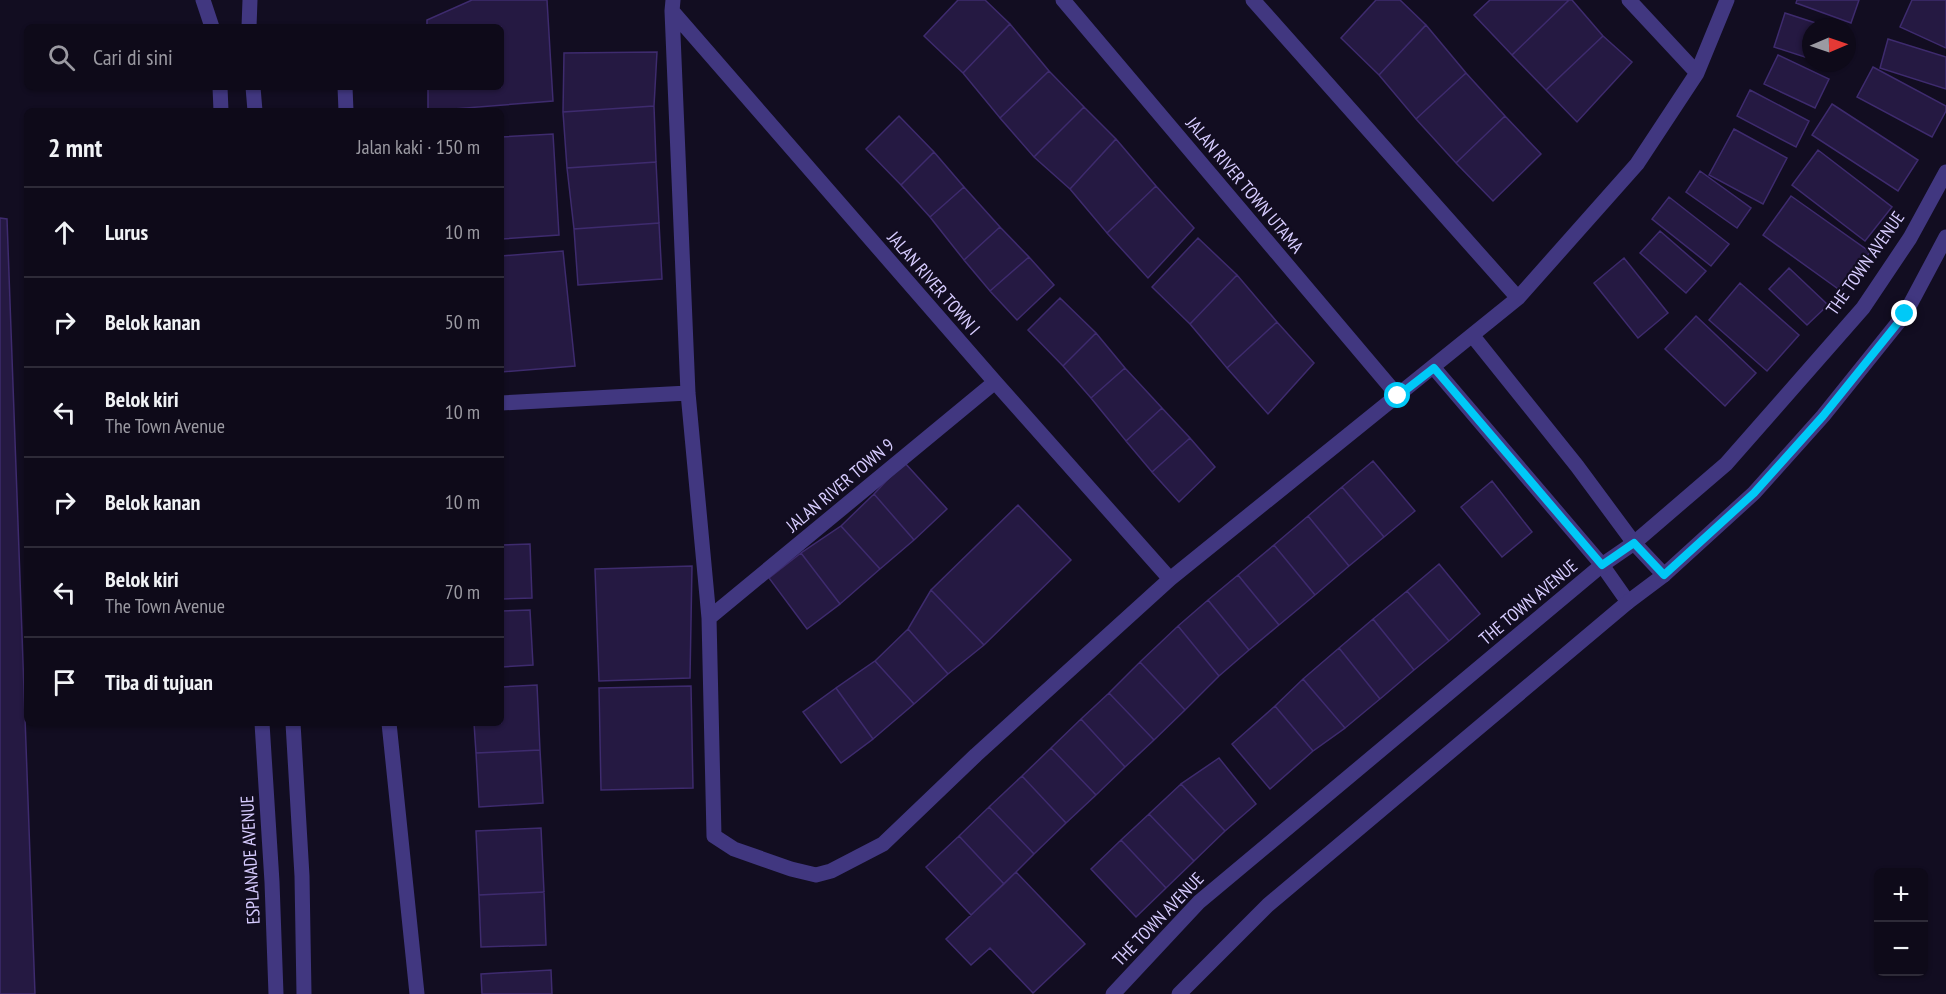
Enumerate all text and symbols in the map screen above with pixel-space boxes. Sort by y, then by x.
north arrow [1802,18,1856,72]
search box [24,24,504,90]
icon: search [45,41,78,74]
text: Cari di sini [93,43,173,71]
street label: JALAN RIVER TOWN UTAMA [1181,111,1309,258]
text: 2 mnt [48,131,102,164]
text: Jalan kaki · 150 m [357,134,480,160]
street label: THE TOWN AVENUE [1821,207,1909,319]
icon: ahead [48,216,81,249]
text: Lurus [105,218,148,246]
text: 10 m [445,219,480,245]
street label: JALAN RIVER TOWN I [882,226,985,340]
route end [1891,300,1917,326]
icon: right [48,306,81,339]
text: Belok kanan [105,308,200,336]
text: 50 m [445,309,480,335]
route start [1384,382,1410,408]
text: Belok kiri [105,385,179,413]
icon: left [48,396,81,429]
text: 10 m [445,399,480,425]
text: The Town Avenue [105,413,225,439]
street label: JALAN RIVER TOWN 9 [781,433,899,538]
icon: right [48,486,81,519]
text: Belok kanan [105,488,200,516]
text: 10 m [445,489,480,515]
street label: THE TOWN AVENUE [1474,554,1582,650]
text: Belok kiri [105,565,179,593]
icon: left [48,576,81,609]
text: 70 m [445,579,480,605]
text: The Town Avenue [105,593,225,619]
icon: arrive [48,666,81,699]
text: Tiba di tujuan [105,668,213,696]
street label: ESPLANADE AVENUE [235,795,265,925]
street label: THE TOWN AVENUE [1108,867,1208,971]
map controls [1874,868,1928,976]
button: + [1874,868,1928,922]
button: − [1874,922,1928,976]

